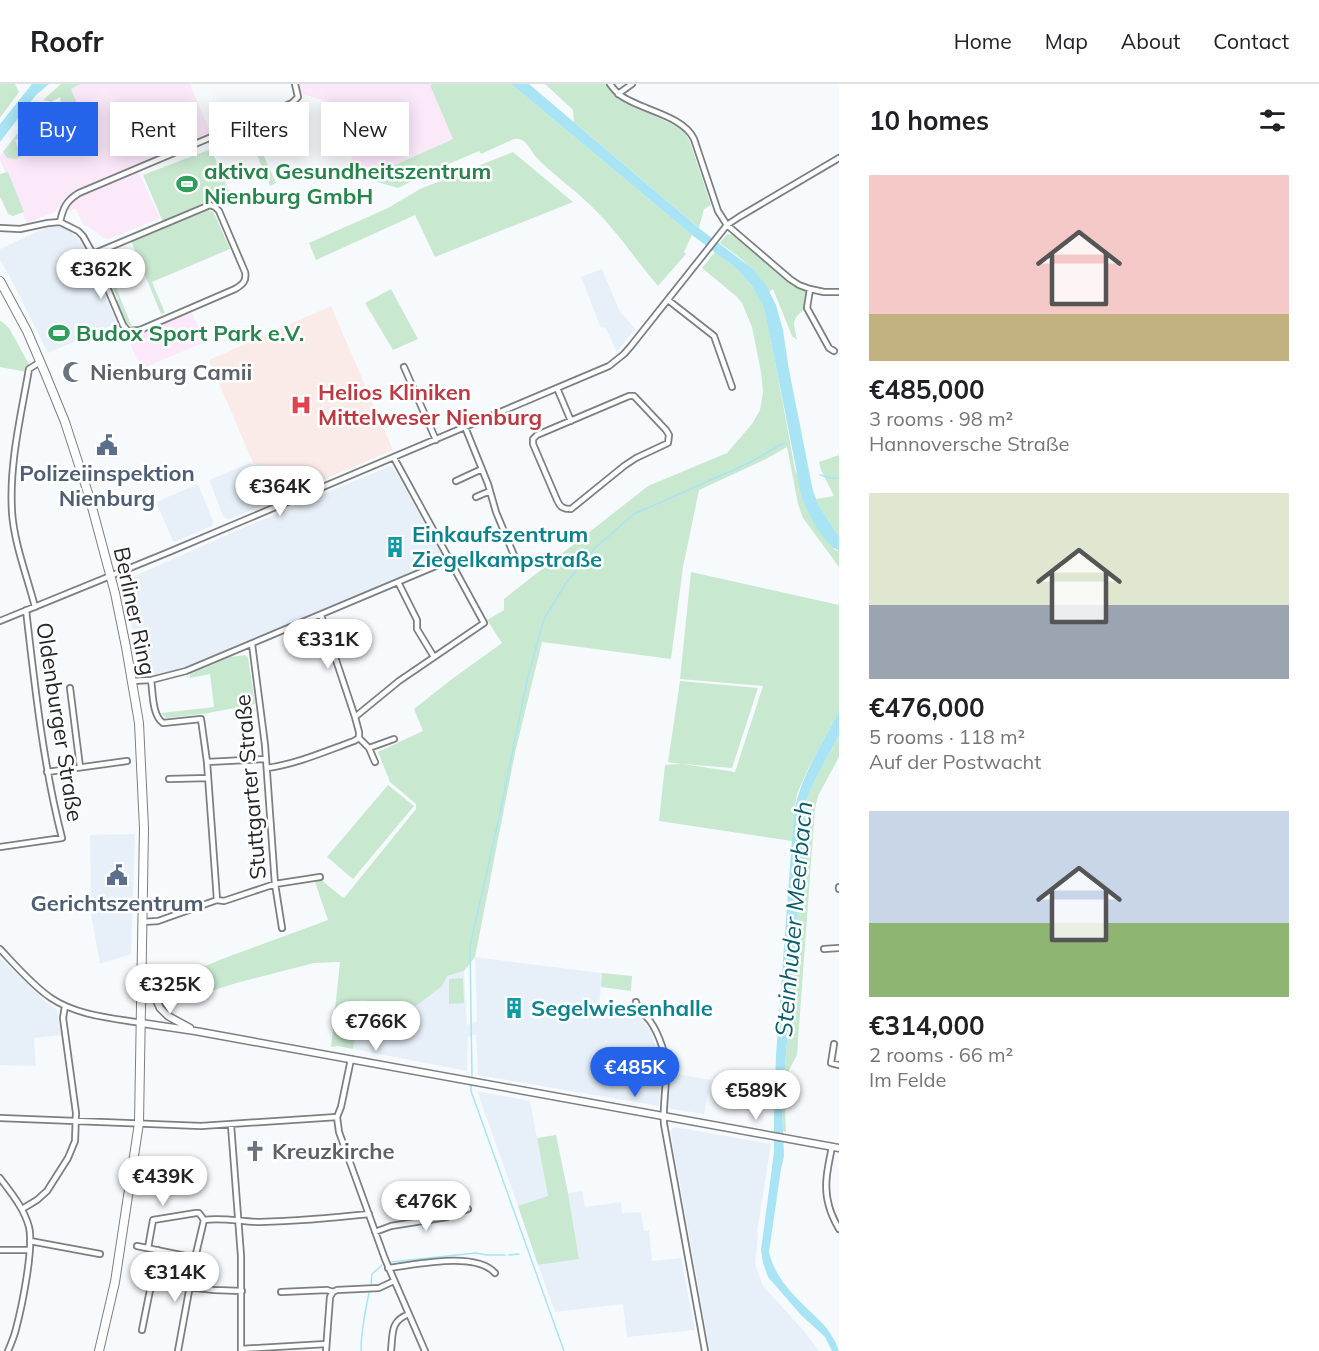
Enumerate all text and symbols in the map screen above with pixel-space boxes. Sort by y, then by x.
text: Roofr [30,24,104,59]
text: Home [954,28,1012,54]
text: Map [1045,28,1088,54]
text: About [1121,28,1180,54]
text: Contact [1213,28,1289,54]
chip: Buy [18,102,98,156]
chip: Rent [110,102,197,156]
chip: Filters [209,102,309,156]
chip: New [321,102,409,156]
text: 10 homes [869,104,989,137]
icon: filters [1256,104,1289,137]
place label: aktiva Gesundheitszentrum Nienburg GmbH [204,157,491,210]
sports icon: aktiva Gesundheitszentrum Nienburg GmbH [175,172,199,196]
icon: home [1025,214,1133,322]
pin: €362K [59,249,143,300]
text: €362K [70,256,132,281]
place label: Budox Sport Park e.V. [76,319,304,347]
sports icon: Budox Sport Park e.V. [47,321,71,345]
place label: Nienburg Camii [90,358,252,386]
mosque icon: Nienburg Camii [61,360,85,384]
text: €485,000 [869,373,985,406]
place label: Helios Kliniken Mittelweser Nienburg [318,378,542,431]
hospital icon: Helios Kliniken Mittelweser Nienburg [289,393,313,417]
text: 3 rooms · 98 m² [869,406,1013,431]
text: Hannoversche Straße [869,431,1069,456]
public building icon: Polizeiinspektion Nienburg [95,433,119,457]
place label: Polizeiinspektion Nienburg [19,459,195,512]
pin: €364K [238,466,322,517]
text: €364K [249,473,311,498]
place label: Einkaufszentrum Ziegelkampstraße [412,520,602,573]
icon: home [1025,532,1133,640]
building icon: Einkaufszentrum Ziegelkampstraße [383,535,407,559]
street label: Berliner Ring [108,544,162,678]
pin: €331K [286,619,370,670]
street label: Oldenburger Straße [30,620,90,824]
text: €331K [297,626,359,651]
text: €476,000 [869,691,985,724]
street label: Stuttgarter Straße [228,693,272,881]
text: 5 rooms · 118 m² [869,724,1025,749]
text: Auf der Postwacht [869,749,1041,774]
water label: Steinhuder Meerbach [768,800,818,1038]
icon: home [1025,850,1133,958]
public building icon: Gerichtszentrum [105,863,129,887]
place label: Gerichtszentrum [31,889,203,917]
pin: €325K [128,964,212,1015]
text: €325K [139,971,201,996]
place label: Segelwiesenhalle [531,994,713,1022]
building icon: Segelwiesenhalle [502,996,526,1020]
pin: €766K [334,1001,418,1052]
text: €766K [345,1008,407,1033]
text: €314,000 [869,1009,985,1042]
text: 2 rooms · 66 m² [869,1042,1013,1067]
pin: €485K [593,1047,677,1098]
text: €485K [604,1054,666,1079]
text: Im Felde [869,1067,946,1092]
pin: €589K [714,1070,798,1121]
text: €589K [725,1077,787,1102]
place label: Kreuzkirche [272,1137,395,1165]
church icon: Kreuzkirche [243,1139,267,1163]
pin: €439K [121,1156,205,1207]
text: €439K [132,1163,194,1188]
pin: €476K [384,1181,468,1232]
text: €476K [395,1188,457,1213]
pin: €314K [133,1252,217,1303]
text: €314K [144,1259,206,1284]

